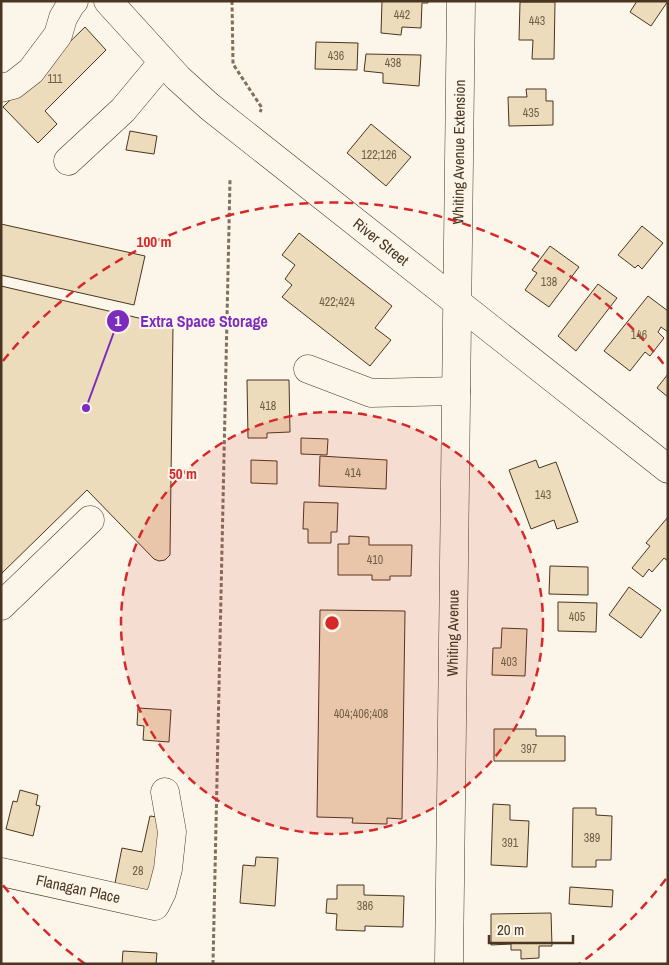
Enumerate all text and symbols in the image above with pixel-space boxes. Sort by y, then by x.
house number: 442 [394,7,410,23]
house number: 443 [529,13,545,29]
house number: 436 [328,48,344,64]
house number: 438 [385,55,401,71]
house number: 111 [48,71,63,87]
street label: Whiting Avenue Extension [447,79,470,225]
house number: 435 [523,105,540,121]
house number: 122;126 [361,147,397,163]
street label: River Street [349,213,414,271]
text: 100 m [137,231,171,252]
house number: 138 [541,274,557,290]
house number: 422;424 [319,294,355,310]
callout: Extra Space Storage [106,305,278,336]
text: 1 [115,310,122,331]
text: Extra Space Storage [140,310,268,332]
house number: 146 [631,327,647,343]
house number: 418 [260,398,276,414]
text: 50 m [169,463,197,484]
house number: 414 [345,465,362,481]
house number: 143 [535,487,551,503]
house number: 410 [367,552,383,568]
street label: Whiting Avenue [442,589,464,676]
house number: 405 [569,609,586,625]
centre of rings [323,614,341,632]
house number: 403 [501,654,517,670]
house number: 404;406;408 [334,706,388,722]
house number: 397 [521,741,538,757]
house number: 389 [584,830,600,846]
house number: 391 [502,835,519,851]
house number: 28 [133,863,143,879]
street label: Flanagan Place [34,869,122,908]
house number: 386 [357,898,373,914]
scale bar [489,912,573,944]
text: 20 m [497,919,524,940]

